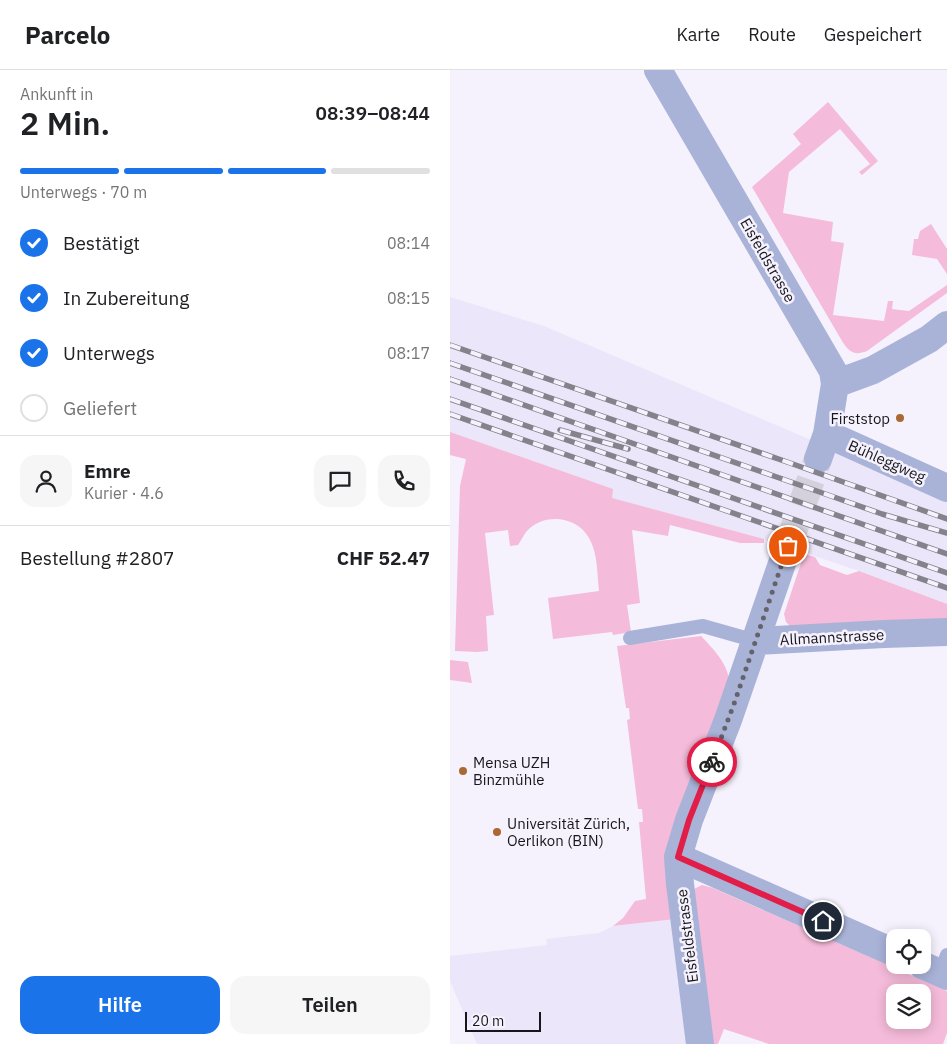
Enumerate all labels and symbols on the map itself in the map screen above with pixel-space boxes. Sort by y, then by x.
street label: Eisfeldstrasse [736,214,800,306]
place label: Firststop [830,409,890,428]
marker: Firststop [894,412,906,424]
street label: Bühleggweg [845,436,929,487]
pin [767,525,809,567]
street label: Allmannstrasse [779,625,885,649]
courier [687,737,737,787]
place label: Mensa UZH Binzmühle [473,753,550,789]
marker: Mensa UZH Binzmühle [457,765,469,777]
place label: Universität Zürich, Oerlikon (BIN) [507,814,630,850]
marker: Universität Zürich, Oerlikon (BIN) [491,826,503,838]
street label: Eisfeldstrasse [672,888,702,984]
pin [802,900,844,942]
scale bar [465,1009,541,1032]

